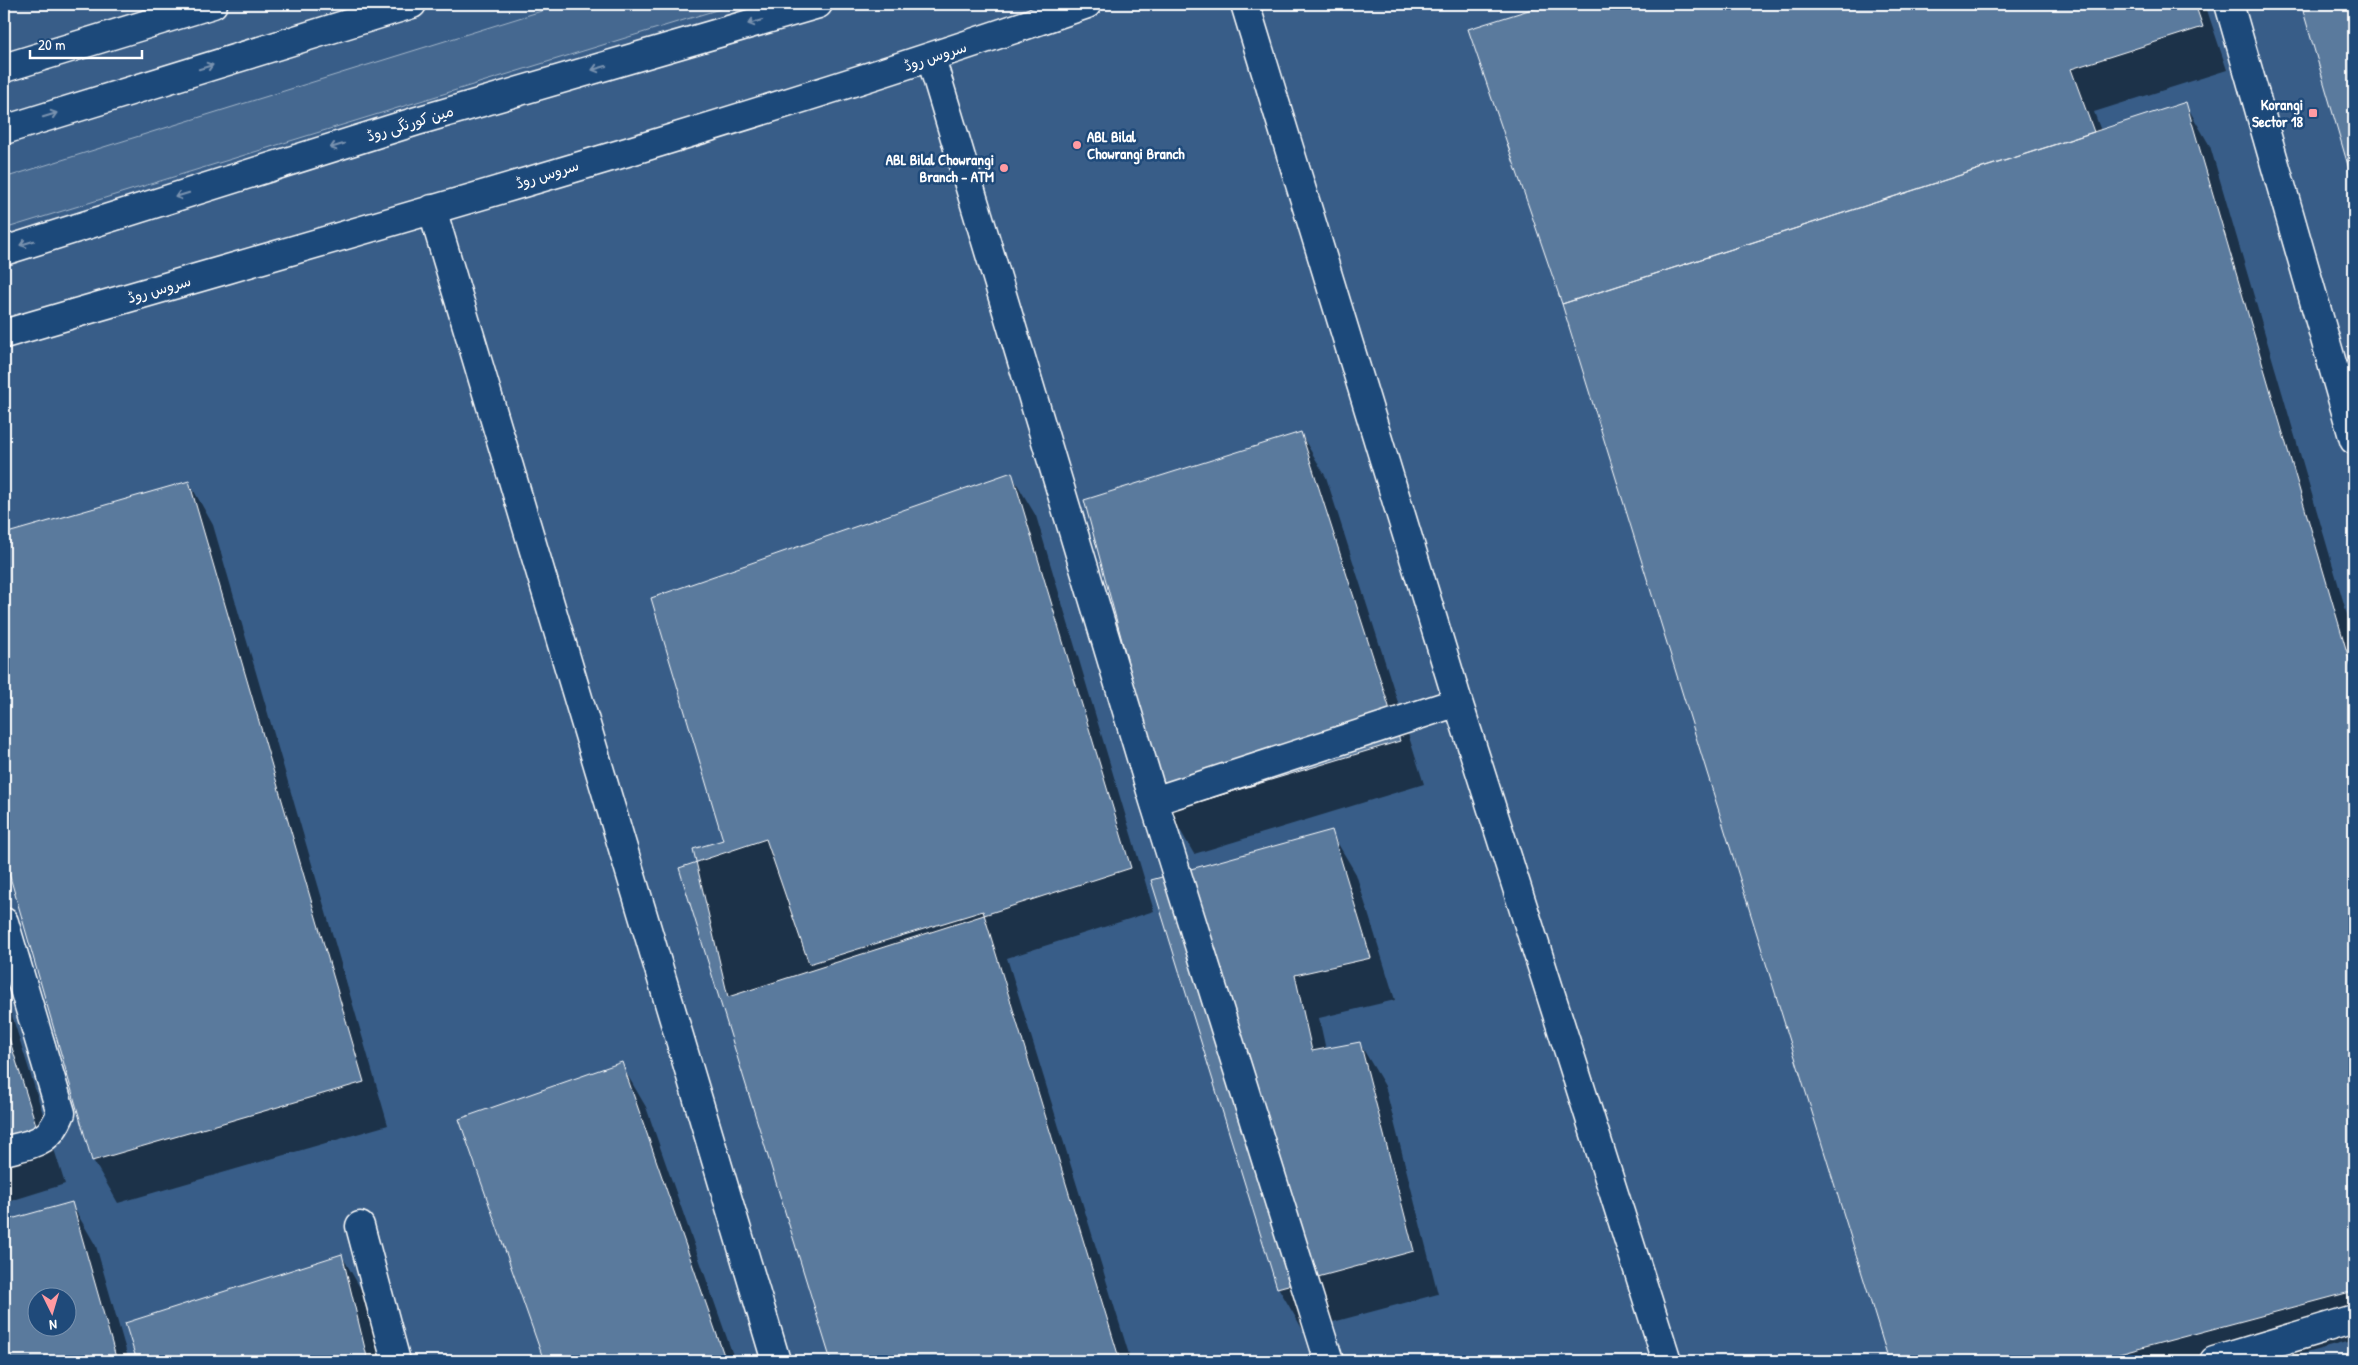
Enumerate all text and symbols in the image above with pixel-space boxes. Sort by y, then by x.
one-way arrow [747,18,763,28]
scale bar [30,28,142,60]
text: 20 m [38,34,65,55]
street label: سروس روڈ [901,36,969,76]
one-way arrow [197,62,213,72]
one-way arrow [591,63,607,73]
place label: Korangi Sector 18 [2252,94,2304,132]
street label: مین کورنگی روڈ [364,100,456,146]
marker: Korangi Sector 18 [2307,107,2319,119]
one-way arrow [42,110,58,120]
place label: ABL Bilal Chowrangi Branch [1087,126,1185,165]
marker: ABL Bilal Chowrangi Branch [1071,139,1083,151]
one-way arrow [330,141,346,151]
place label: ABL Bilal Chowrangi Branch - ATM [886,149,994,187]
street label: سروس روڈ [513,154,581,194]
marker: ABL Bilal Chowrangi Branch - ATM [998,162,1010,174]
one-way arrow [175,190,191,200]
one-way arrow [20,239,36,249]
street label: سروس روڈ [125,270,193,308]
north arrow [28,1288,78,1338]
text: N [48,1316,58,1335]

